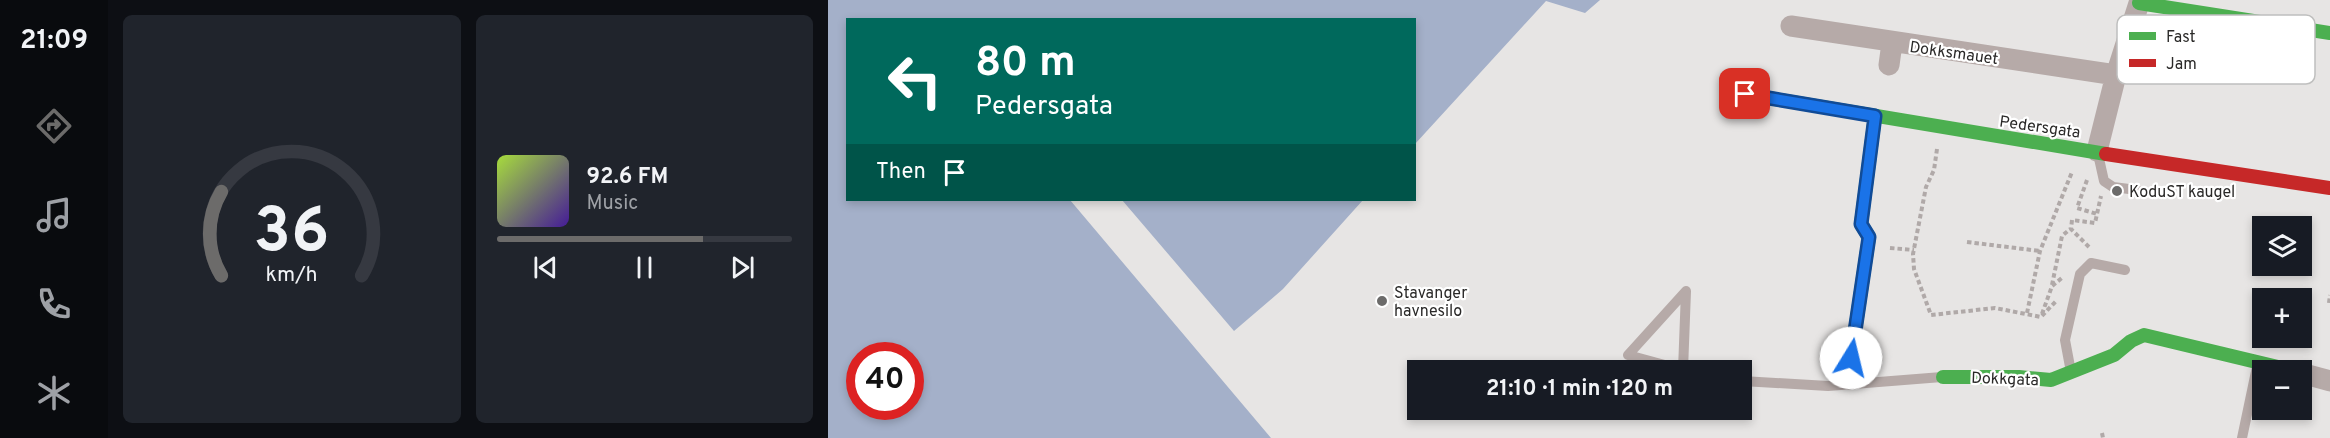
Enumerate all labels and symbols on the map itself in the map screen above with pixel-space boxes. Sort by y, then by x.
legend [2117,15,2315,84]
text: Fast [2166,28,2196,48]
street label: Dokksmauet [1908,38,1999,70]
text: Jam [2166,55,2197,75]
pin [1719,68,1770,119]
street label: Pedersgata [1998,112,2082,144]
place label: KoduST kaugel [2129,183,2235,203]
marker: KoduST kaugel [2110,184,2124,198]
place label: Stavanger havnesilo [1394,284,1467,322]
marker: Stavanger havnesilo [1375,294,1389,308]
position arrow [1819,326,1883,390]
speed limit sign: 40 [846,342,924,420]
street label: Dokkgata [1971,369,2039,391]

